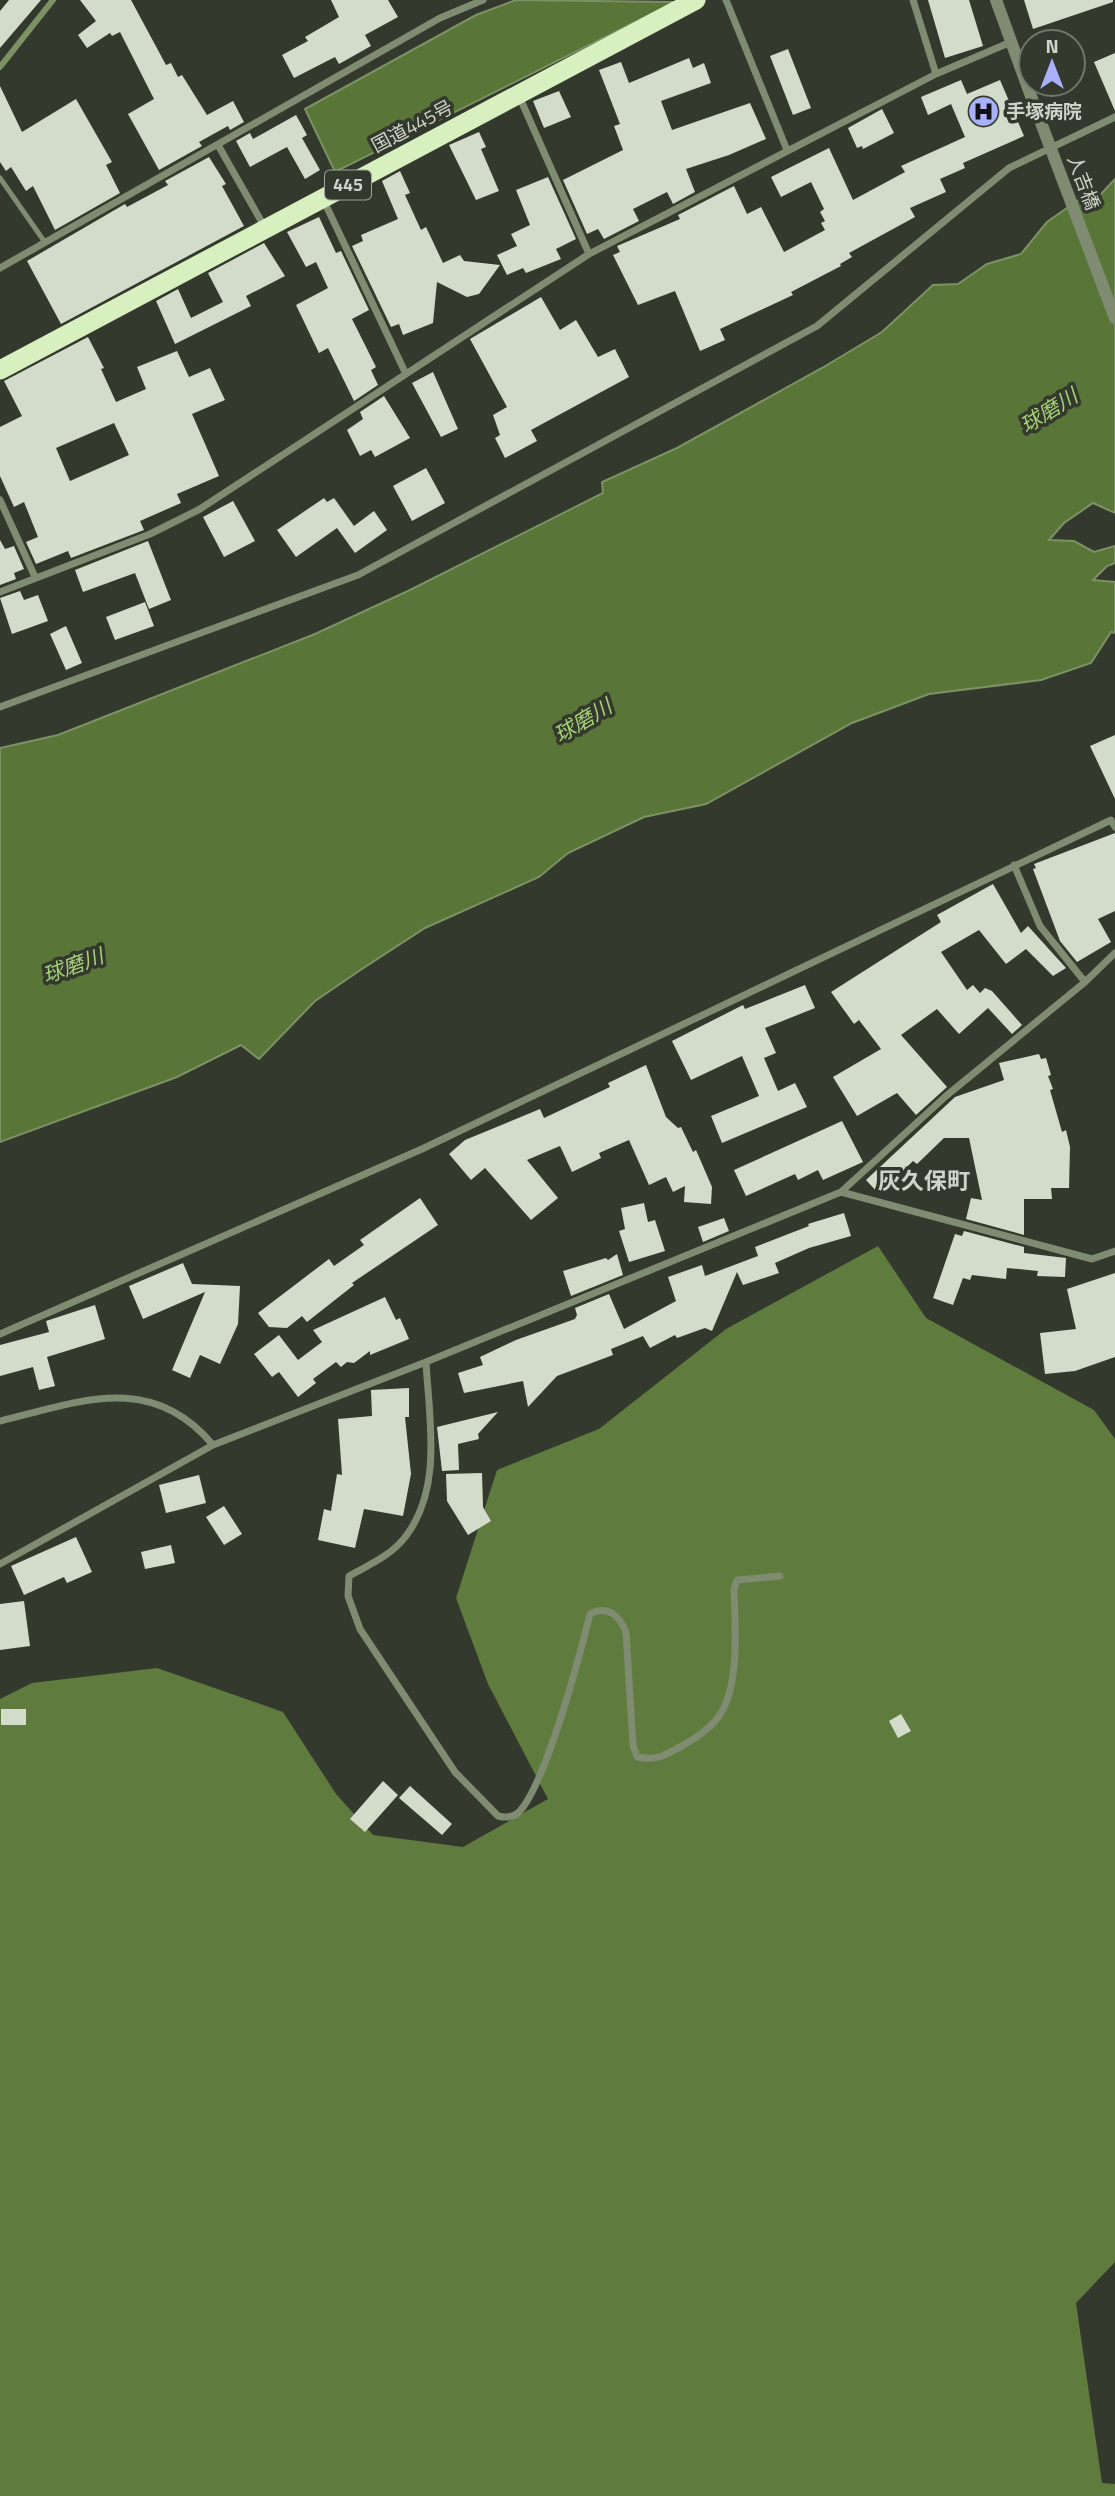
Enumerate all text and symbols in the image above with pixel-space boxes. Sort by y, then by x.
north arrow [1017,28,1087,98]
text: N [1045,31,1059,60]
street label: 国道445号 [366,92,458,159]
hospital icon: 手塚病院 [966,94,1000,128]
place label: 手塚病院 [1006,96,1082,125]
street label: 人吉橋 [1061,150,1108,214]
road number: 445 [325,170,371,200]
water label: 球磨川 [1013,379,1085,440]
water label: 球磨川 [547,689,619,750]
water label: 球磨川 [38,939,110,991]
district label: 灰久保町 [878,1163,970,1198]

